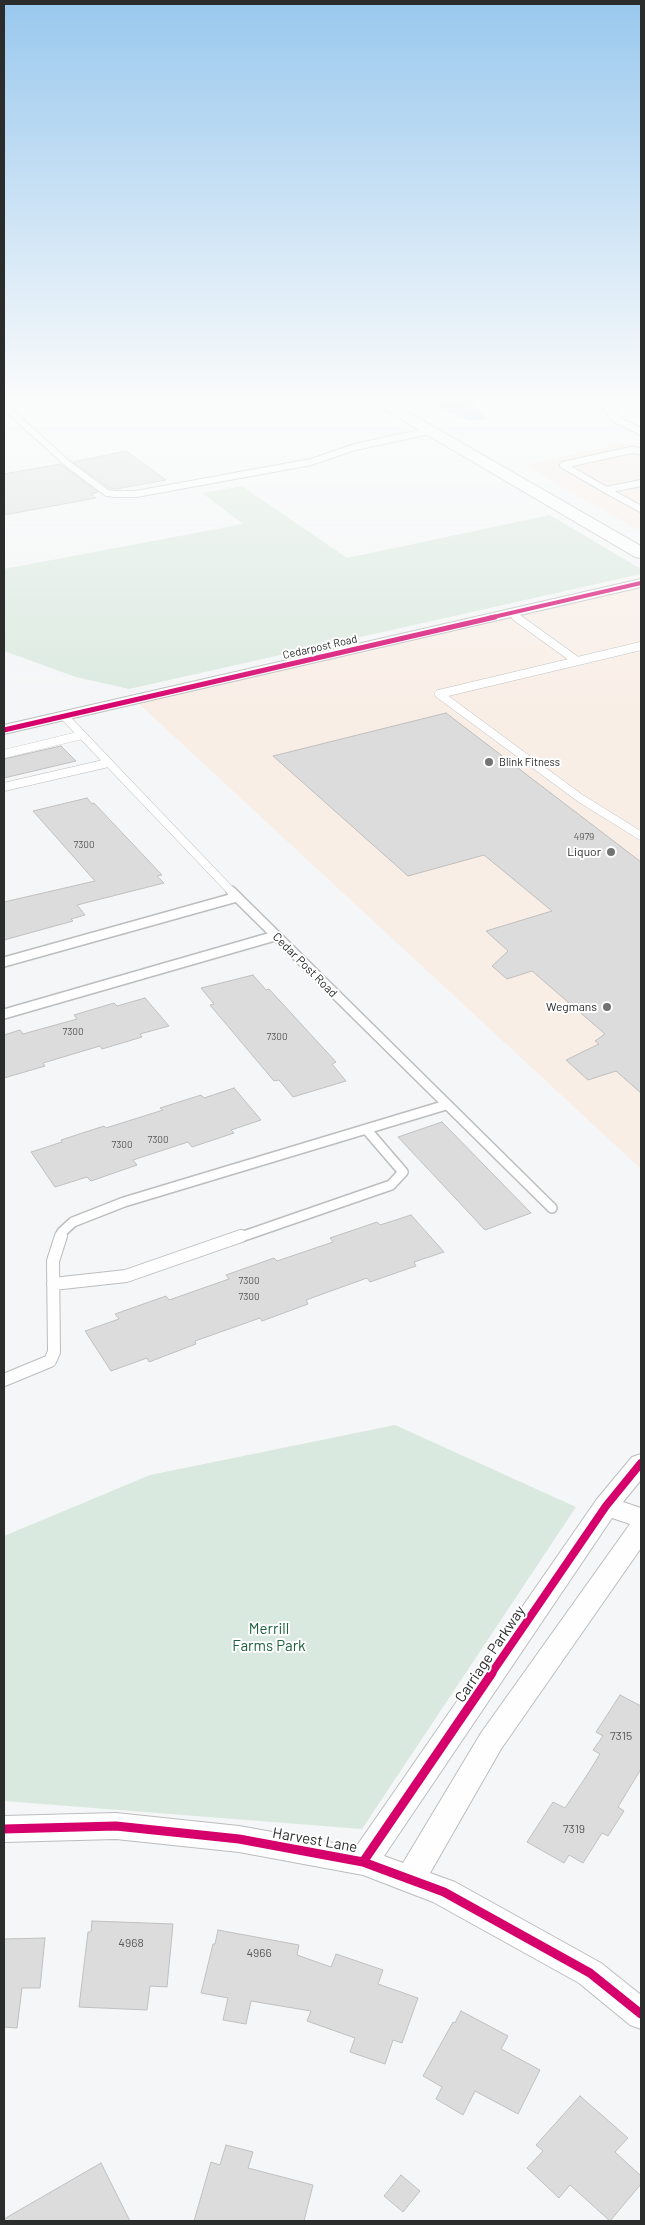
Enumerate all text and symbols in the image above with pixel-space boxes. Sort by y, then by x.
street label: Cedarpost Road [282,632,358,662]
place label: Blink Fitness [499,755,560,769]
marker: Blink Fitness [483,756,495,768]
house number: 4979 [574,831,594,843]
house number: 7300 [73,839,95,851]
place label: Liquor [567,845,601,859]
marker: Liquor [605,846,617,858]
street label: Cedar Post Road [270,930,340,1000]
place label: Wegmans [546,1000,597,1014]
marker: Wegmans [601,1001,613,1013]
house number: 7300 [62,1026,84,1038]
house number: 7300 [266,1031,288,1043]
house number: 7300 [147,1134,169,1146]
house number: 7300 [111,1139,133,1151]
house number: 7300 [238,1275,260,1287]
house number: 7300 [238,1291,260,1303]
street label: Carriage Parkway [451,1602,529,1706]
park label: Merrill Farms Park [232,1620,306,1655]
house number: 7315 [610,1729,632,1743]
house number: 7319 [563,1822,585,1836]
street label: Harvest Lane [271,1824,359,1856]
house number: 4968 [118,1936,144,1950]
house number: 4966 [246,1946,272,1960]

